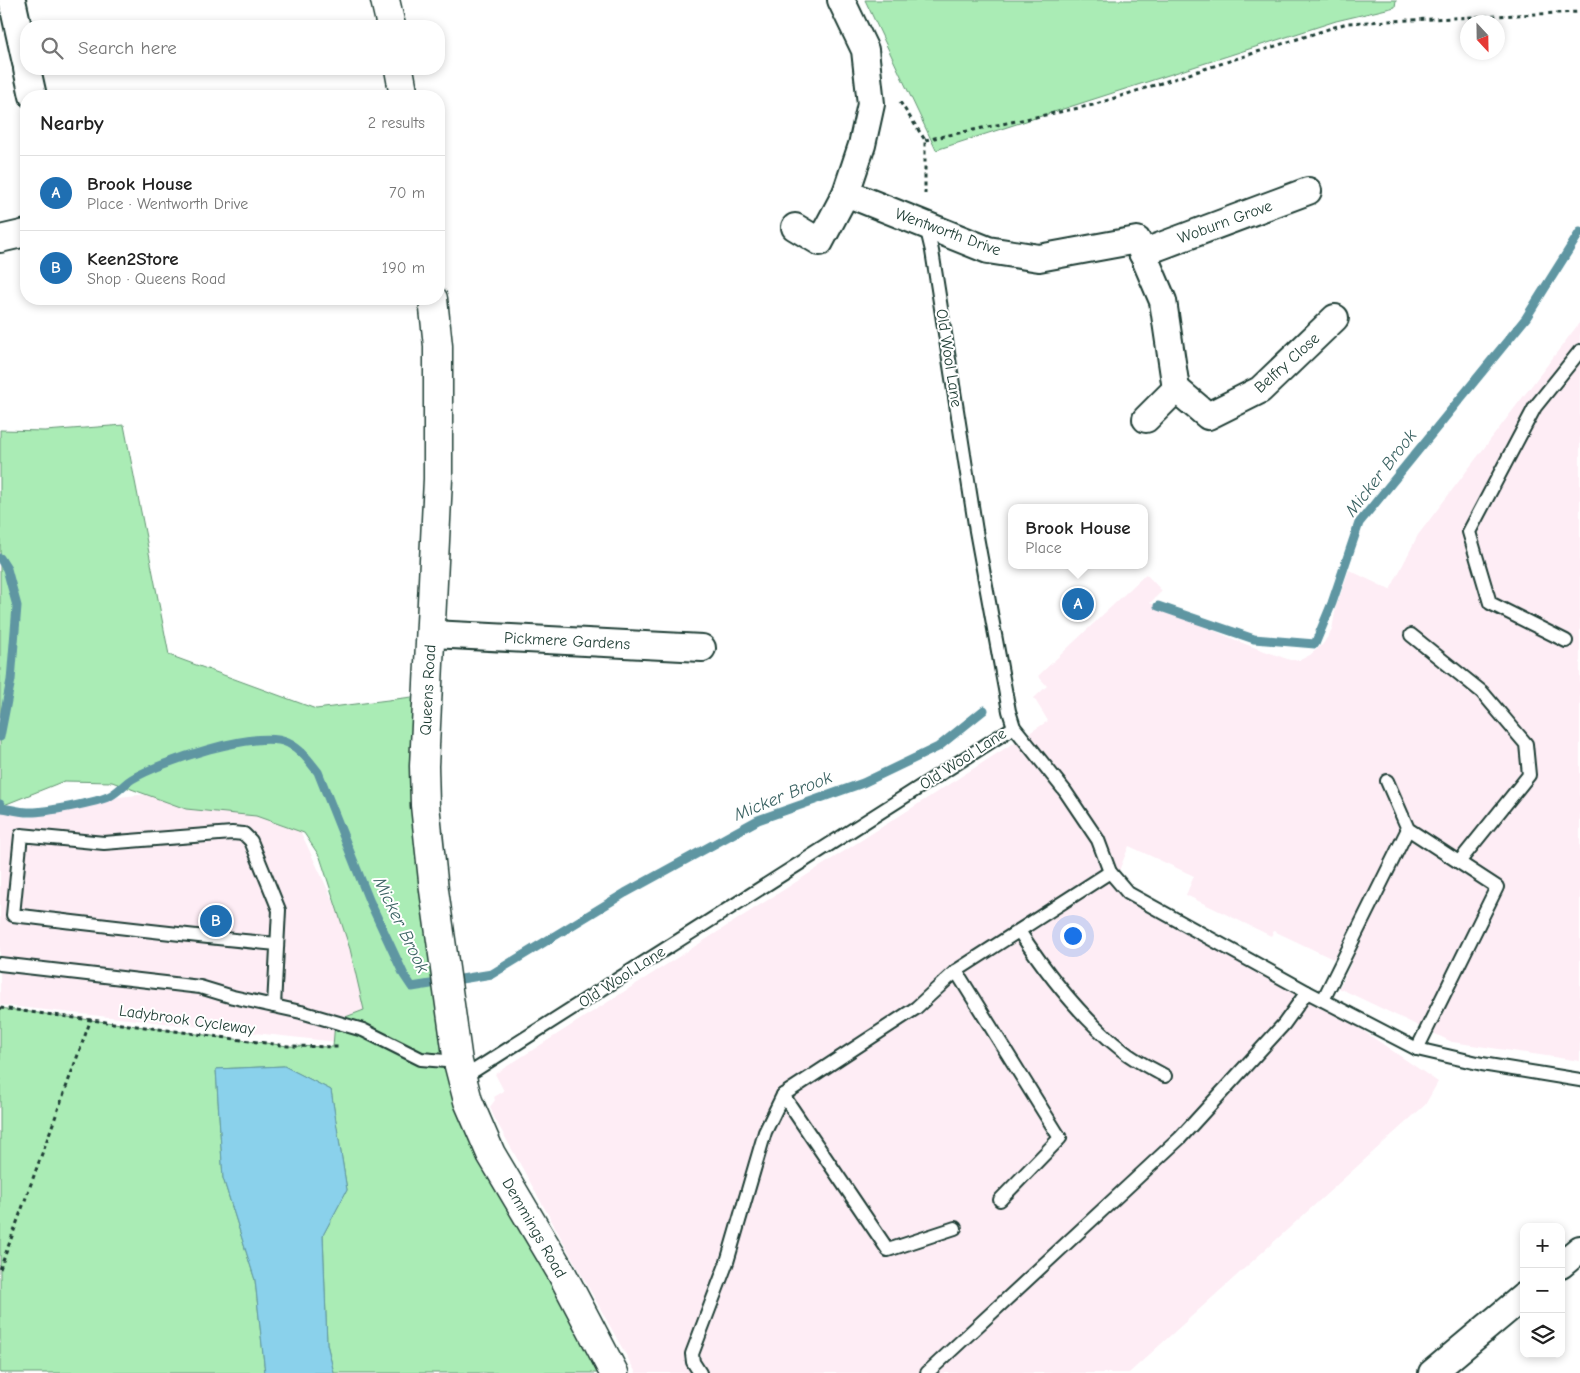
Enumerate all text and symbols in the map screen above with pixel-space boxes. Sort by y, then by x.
north arrow [1460,15,1505,60]
search box [20,20,445,75]
icon: search [38,34,66,62]
text: Search here [78,37,177,59]
text: Nearby [40,111,104,135]
text: 2 results [368,114,425,132]
text: Brook House [87,173,192,195]
text: A [52,184,60,202]
text: 70 m [389,184,425,202]
text: Place · Wentworth Drive [87,195,248,213]
street label: Woburn Grove [1175,197,1275,247]
street label: Wentworth Drive [893,205,1003,259]
text: Keen2Store [87,248,179,270]
text: B [51,259,61,277]
text: 190 m [382,259,425,277]
text: Shop · Queens Road [87,270,226,288]
street label: Old Wool Lane [932,307,966,409]
street label: Belfry Close [1251,329,1323,397]
water label: Micker Brook [1340,425,1422,521]
popup [1008,504,1148,569]
text: Brook House [1025,517,1131,539]
text: Place [1025,539,1062,557]
pin: A [1062,585,1094,623]
street label: Pickmere Gardens [503,629,631,653]
street label: Queens Road [417,644,439,736]
street label: Old Wool Lane [916,724,1010,794]
water label: Micker Brook [730,767,836,826]
water label: Micker Brook [368,873,433,977]
pin: B [200,902,232,940]
your location [1060,923,1086,949]
street label: Old Wool Lane [575,942,669,1012]
street label: Ladybrook Cycleway [118,1002,257,1039]
street label: Demmings Road [498,1175,570,1281]
map controls [1520,1223,1565,1358]
button: + [1520,1223,1565,1268]
button: − [1520,1268,1565,1313]
button: layers [1520,1313,1565,1358]

